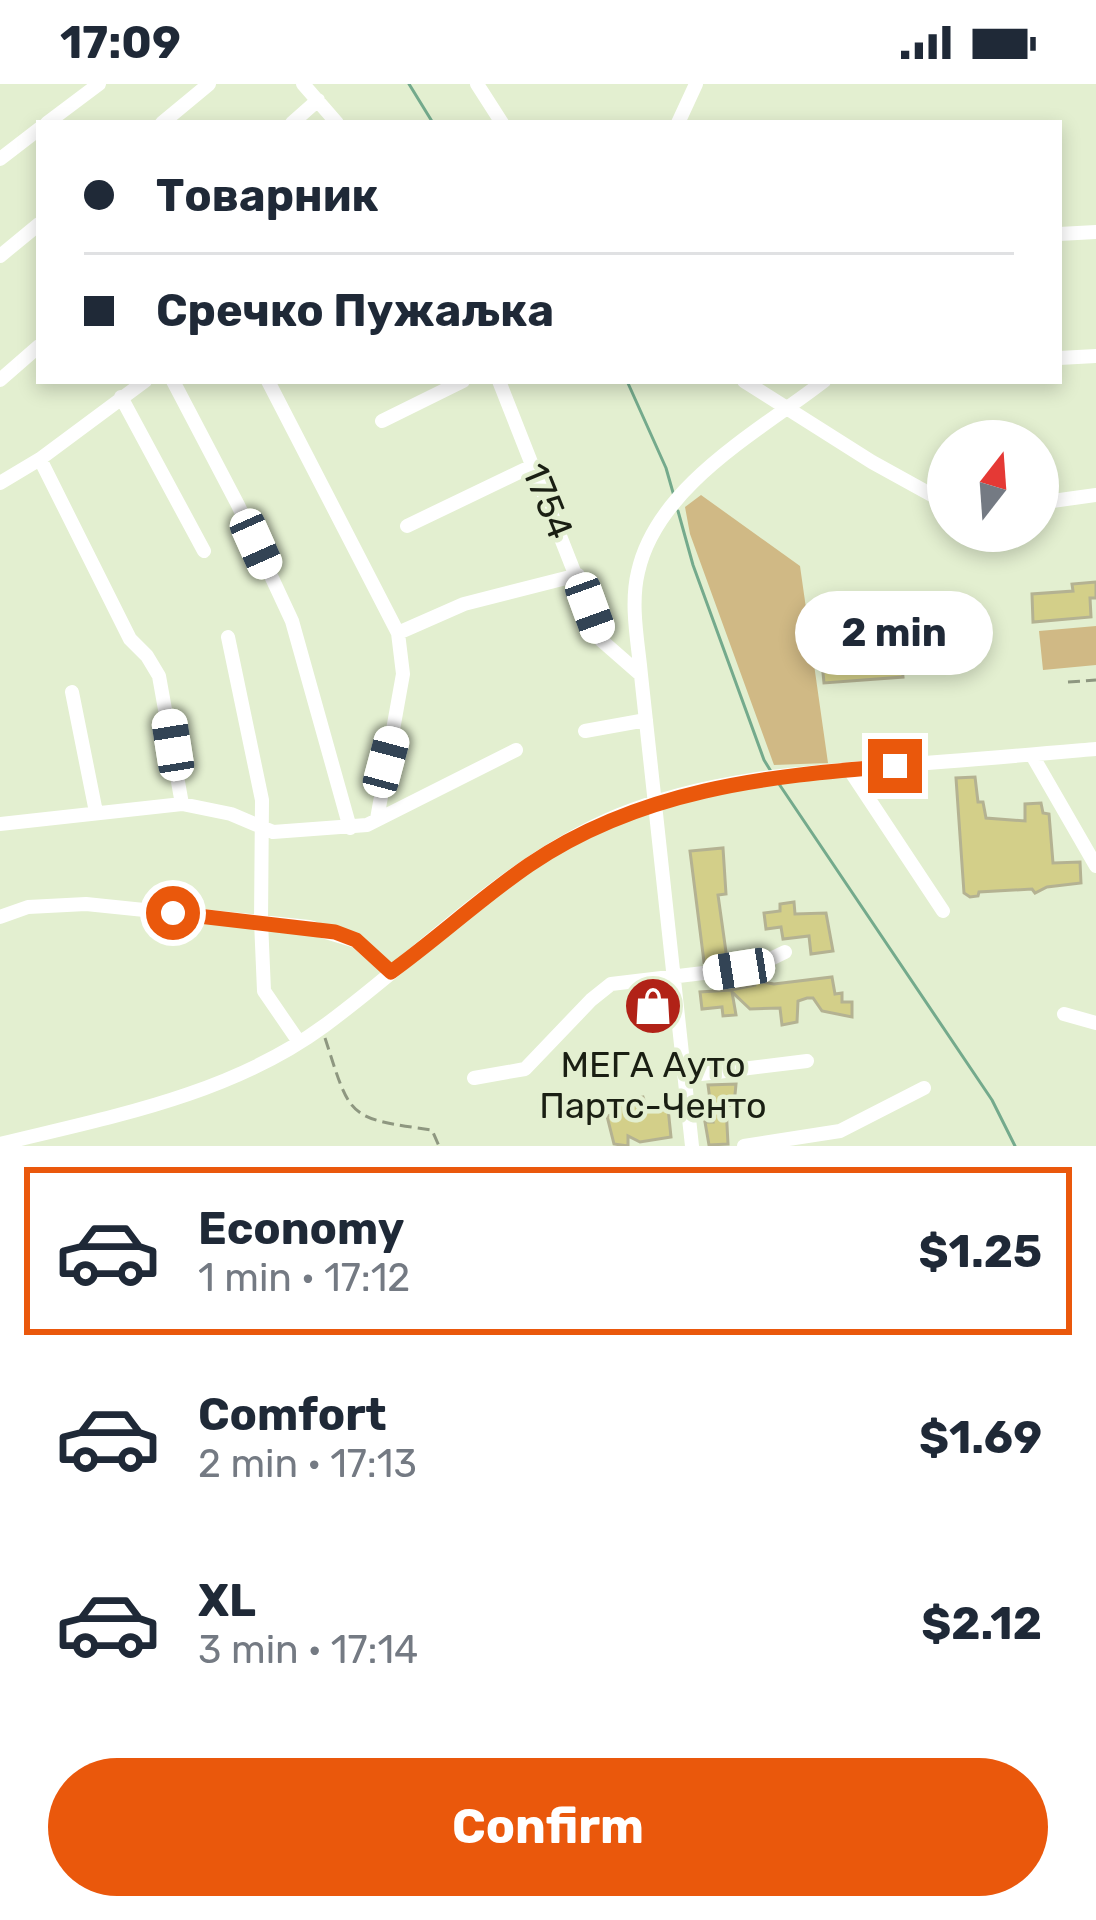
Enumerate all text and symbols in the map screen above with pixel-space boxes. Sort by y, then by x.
text: 17:09 [60,16,181,69]
text: Товарник [156,169,379,222]
text: Сречко Пужаљка [156,284,554,337]
north arrow [927,420,1059,552]
map controls [927,420,1059,552]
street label: 1754 [514,457,582,545]
car [225,504,287,584]
car [561,568,619,648]
callout: 2 min [796,592,994,676]
text: 2 min [841,610,947,656]
car [150,707,196,783]
car [359,723,413,801]
route end [868,739,922,793]
route start [146,886,200,940]
car [701,946,777,992]
shop icon: МЕГА Ауто Партс-Ченто [622,975,684,1037]
place label: МЕГА Ауто Партс-Ченто [539,1043,767,1127]
icon: car [54,1197,162,1305]
text: Economy [198,1202,404,1255]
text: $1.25 [918,1225,1042,1278]
text: 1 min · 17:12 [198,1255,410,1301]
icon: car [54,1383,162,1491]
text: Comfort [198,1388,387,1441]
text: $1.69 [919,1411,1042,1464]
text: 2 min · 17:13 [198,1441,417,1487]
icon: car [54,1569,162,1677]
text: XL [198,1574,256,1627]
text: $2.12 [921,1597,1042,1650]
text: 3 min · 17:14 [198,1627,418,1673]
button: Confirm [48,1758,1048,1896]

